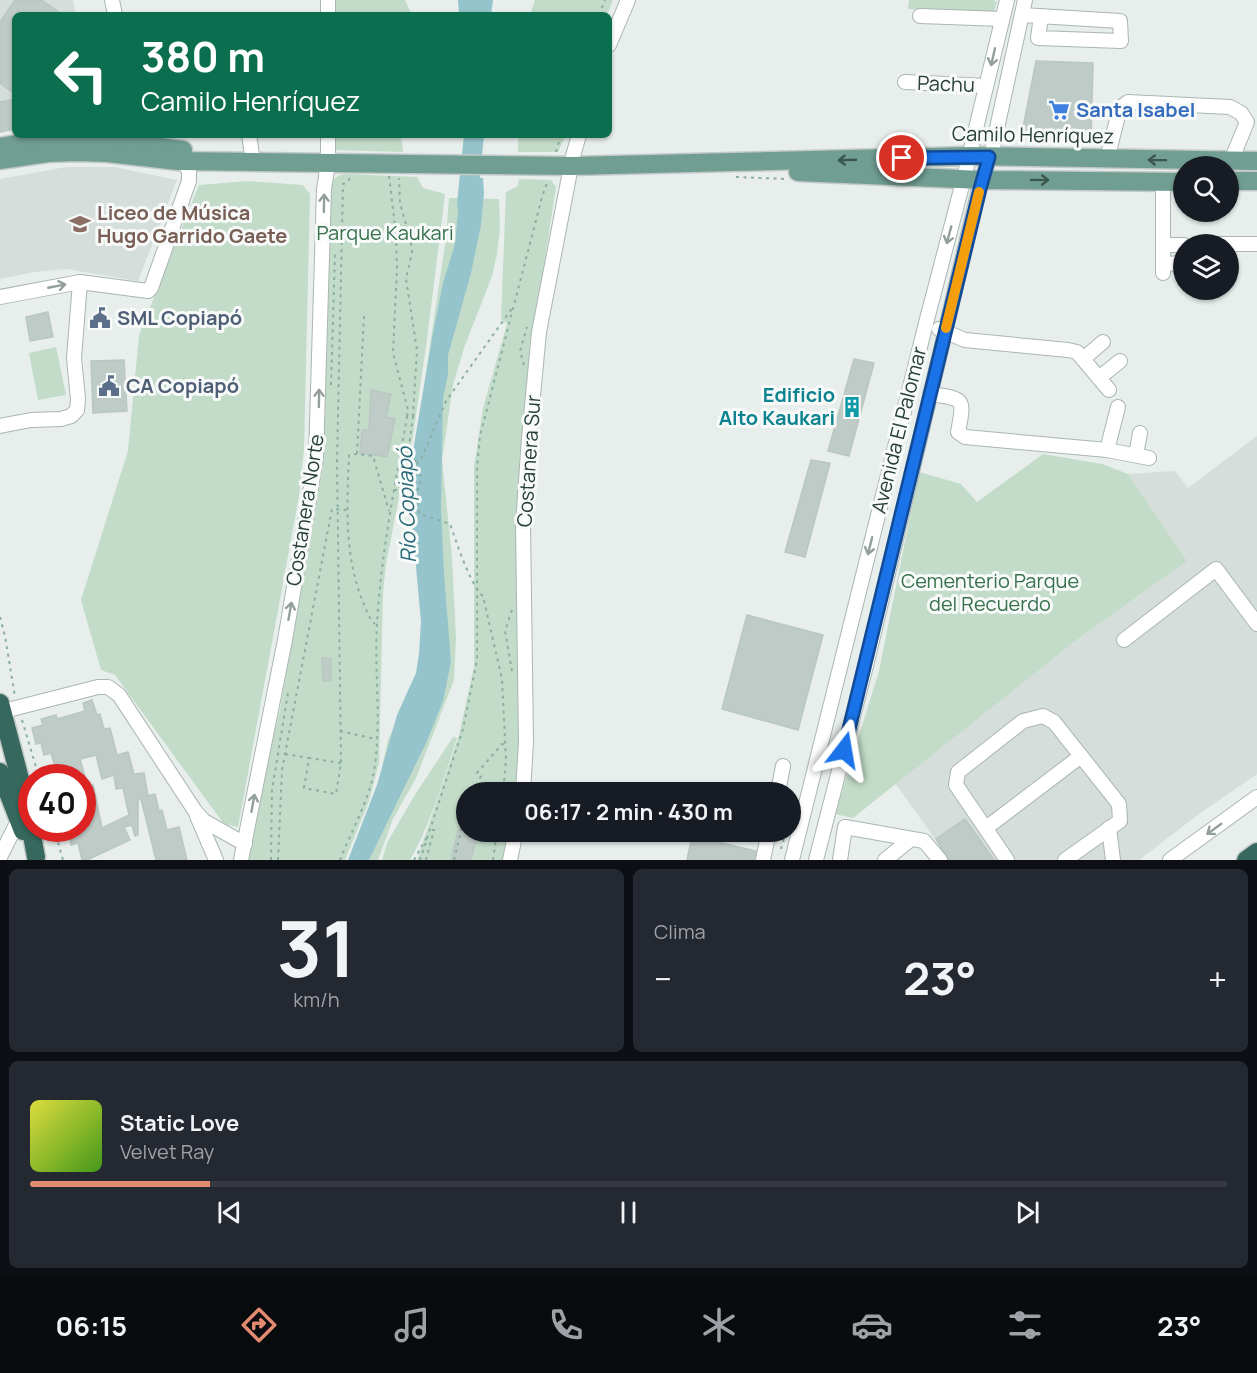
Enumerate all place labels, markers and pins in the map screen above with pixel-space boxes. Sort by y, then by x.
place label: Santa Isabel [1076,96,1195,123]
supermarket icon: Santa Isabel [1047,98,1071,122]
pin [876,132,927,183]
place label: Liceo de Música Hugo Garrido Gaete [97,199,287,249]
school or university icon: Liceo de Música Hugo Garrido Gaete [68,212,92,236]
place label: SML Copiapó [117,304,242,331]
public building icon: SML Copiapó [88,306,112,330]
place label: CA Copiapó [126,372,239,399]
public building icon: CA Copiapó [97,374,121,398]
place label: Edificio Alto Kaukari [719,381,835,431]
building icon: Edificio Alto Kaukari [840,395,864,419]

